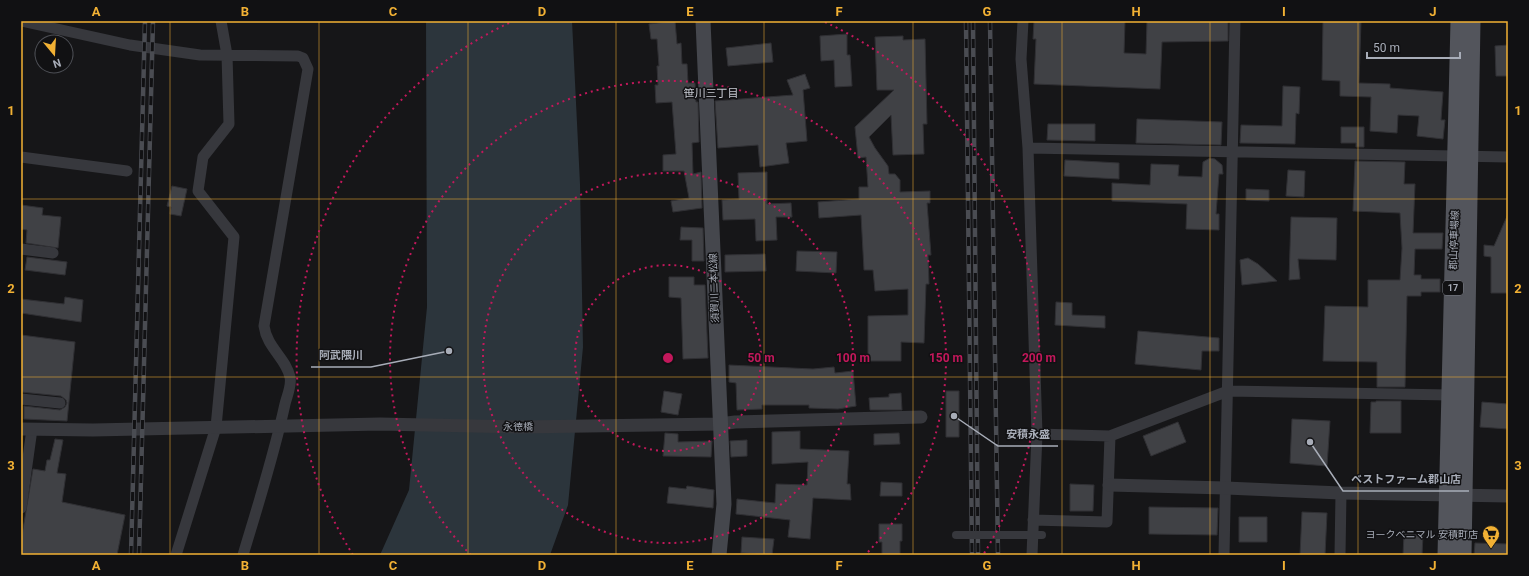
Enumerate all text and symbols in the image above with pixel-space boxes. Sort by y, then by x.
text: A [92,4,101,19]
text: B [241,4,249,19]
text: C [389,4,398,19]
text: D [538,4,546,19]
text: E [686,4,694,19]
text: F [835,4,843,19]
text: G [983,4,992,19]
text: H [1131,4,1141,19]
text: I [1282,4,1286,19]
text: J [1429,4,1437,19]
north arrow [34,34,74,74]
scale bar [1367,34,1460,60]
text: 50 m [1373,41,1400,55]
text: N [51,56,63,70]
district label: 笹川三丁目 [684,87,739,100]
text: 1 [7,103,15,118]
text: 1 [1514,103,1522,118]
street label: 郡山停車場線 [1447,210,1461,270]
street label: 須賀川二本松線 [707,253,721,323]
text: 2 [7,281,15,296]
road number: 17 [1443,281,1463,295]
text: 2 [1514,281,1522,296]
callout: 阿武隈川 [311,344,371,367]
text: 阿武隈川 [319,349,363,362]
centre of rings [661,351,675,365]
text: 50 m [747,351,775,365]
text: 100 m [836,351,870,365]
text: 150 m [929,351,963,365]
text: 200 m [1022,351,1056,365]
street label: 永徳橋 [503,421,533,432]
callout: 安積永盛 [998,423,1058,446]
text: 安積永盛 [1006,428,1050,441]
text: 3 [7,458,15,473]
text: 3 [1514,458,1522,473]
callout: ベストファーム郡山店 [1343,468,1469,491]
text: ベストファーム郡山店 [1351,473,1461,486]
supermarket icon: ヨークベニマル 安積町店 [1481,524,1501,549]
place label: ヨークベニマル 安積町店 [1366,529,1478,540]
text: A [92,558,101,573]
text: B [241,558,249,573]
text: C [389,558,398,573]
text: D [538,558,546,573]
text: E [686,558,694,573]
text: F [835,558,843,573]
text: G [983,558,992,573]
text: H [1131,558,1141,573]
text: I [1282,558,1286,573]
text: J [1429,558,1437,573]

